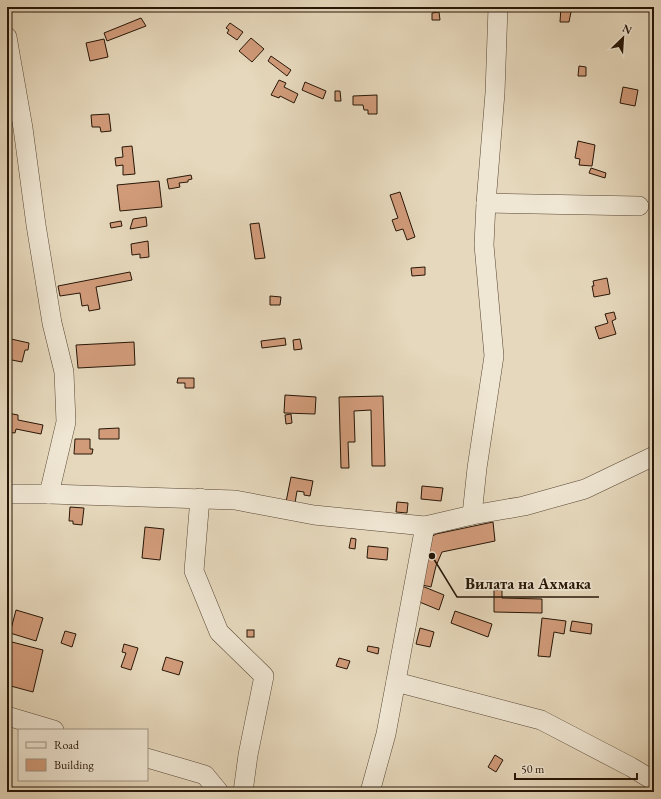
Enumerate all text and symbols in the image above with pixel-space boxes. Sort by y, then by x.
north arrow [603,18,643,58]
text: N [620,21,634,37]
callout: Вилата на Ахмака [457,569,599,597]
text: Вилата на Ахмака [465,573,592,594]
legend [18,729,148,781]
text: Road [54,737,80,753]
scale bar [515,755,637,781]
text: Building [54,757,95,773]
text: 50 m [521,761,545,777]

